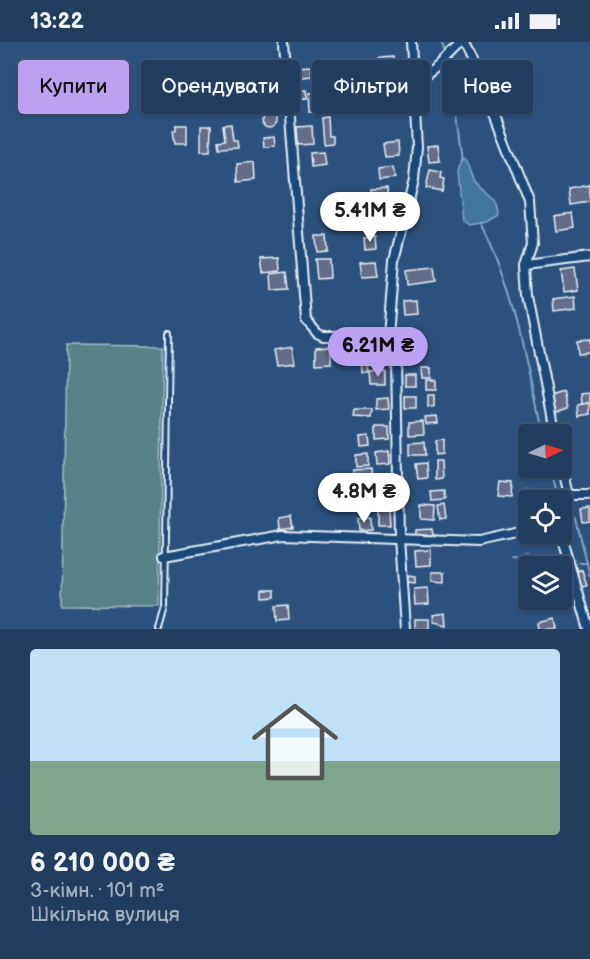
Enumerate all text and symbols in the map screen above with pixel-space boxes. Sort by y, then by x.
text: 13:22 [30,8,84,35]
chip: Купити [18,60,129,114]
chip: Орендувати [141,60,300,114]
chip: Фільтри [312,60,430,114]
chip: Нове [442,60,533,114]
pin: 5.41M ₴ [315,192,425,243]
text: 5.41M ₴ [334,199,406,223]
pin: 6.21M ₴ [323,327,433,378]
text: 6.21M ₴ [342,334,414,358]
north arrow [518,424,572,478]
map controls [518,424,572,610]
pin: 4.8M ₴ [315,473,413,524]
text: 4.8M ₴ [332,480,396,504]
button: locate [518,490,572,544]
button: layers [518,556,572,610]
icon: home [241,688,349,796]
text: 6 210 000 ₴ [30,848,175,879]
text: 3-кімн. · 101 m² [30,879,164,903]
text: Шкільна вулиця [30,903,180,927]

